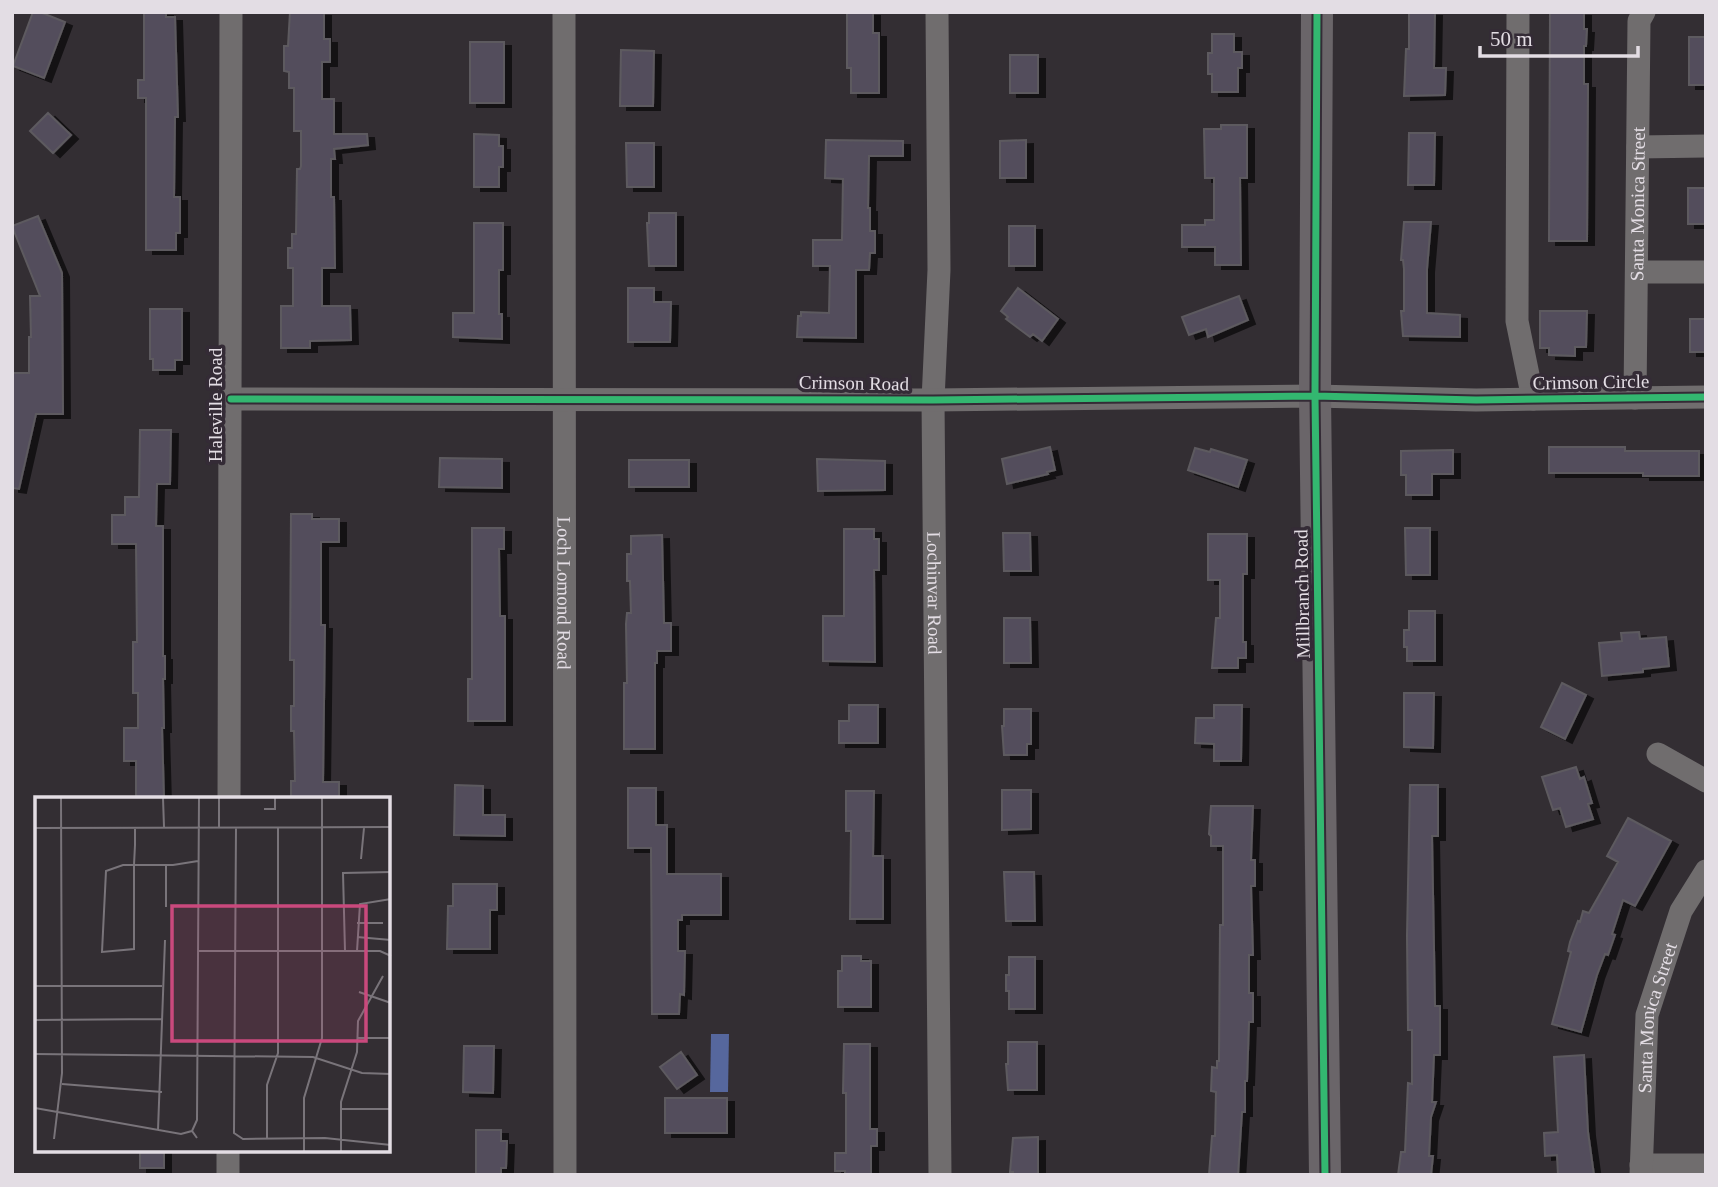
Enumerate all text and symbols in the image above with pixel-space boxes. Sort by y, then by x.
scale bar [1480,14,1638,58]
text: 50 m [1490,27,1533,51]
street label: Santa Monica Street [1626,126,1648,281]
street label: Haleville Road [205,347,226,462]
street label: Crimson Circle [1533,370,1649,394]
street label: Crimson Road [799,372,910,394]
street label: Loch Lomond Road [554,516,575,670]
street label: Millbranch Road [1290,529,1314,659]
street label: Lochinvar Road [924,531,946,655]
inset map [35,797,390,1152]
street label: Santa Monica Street [1634,939,1681,1094]

